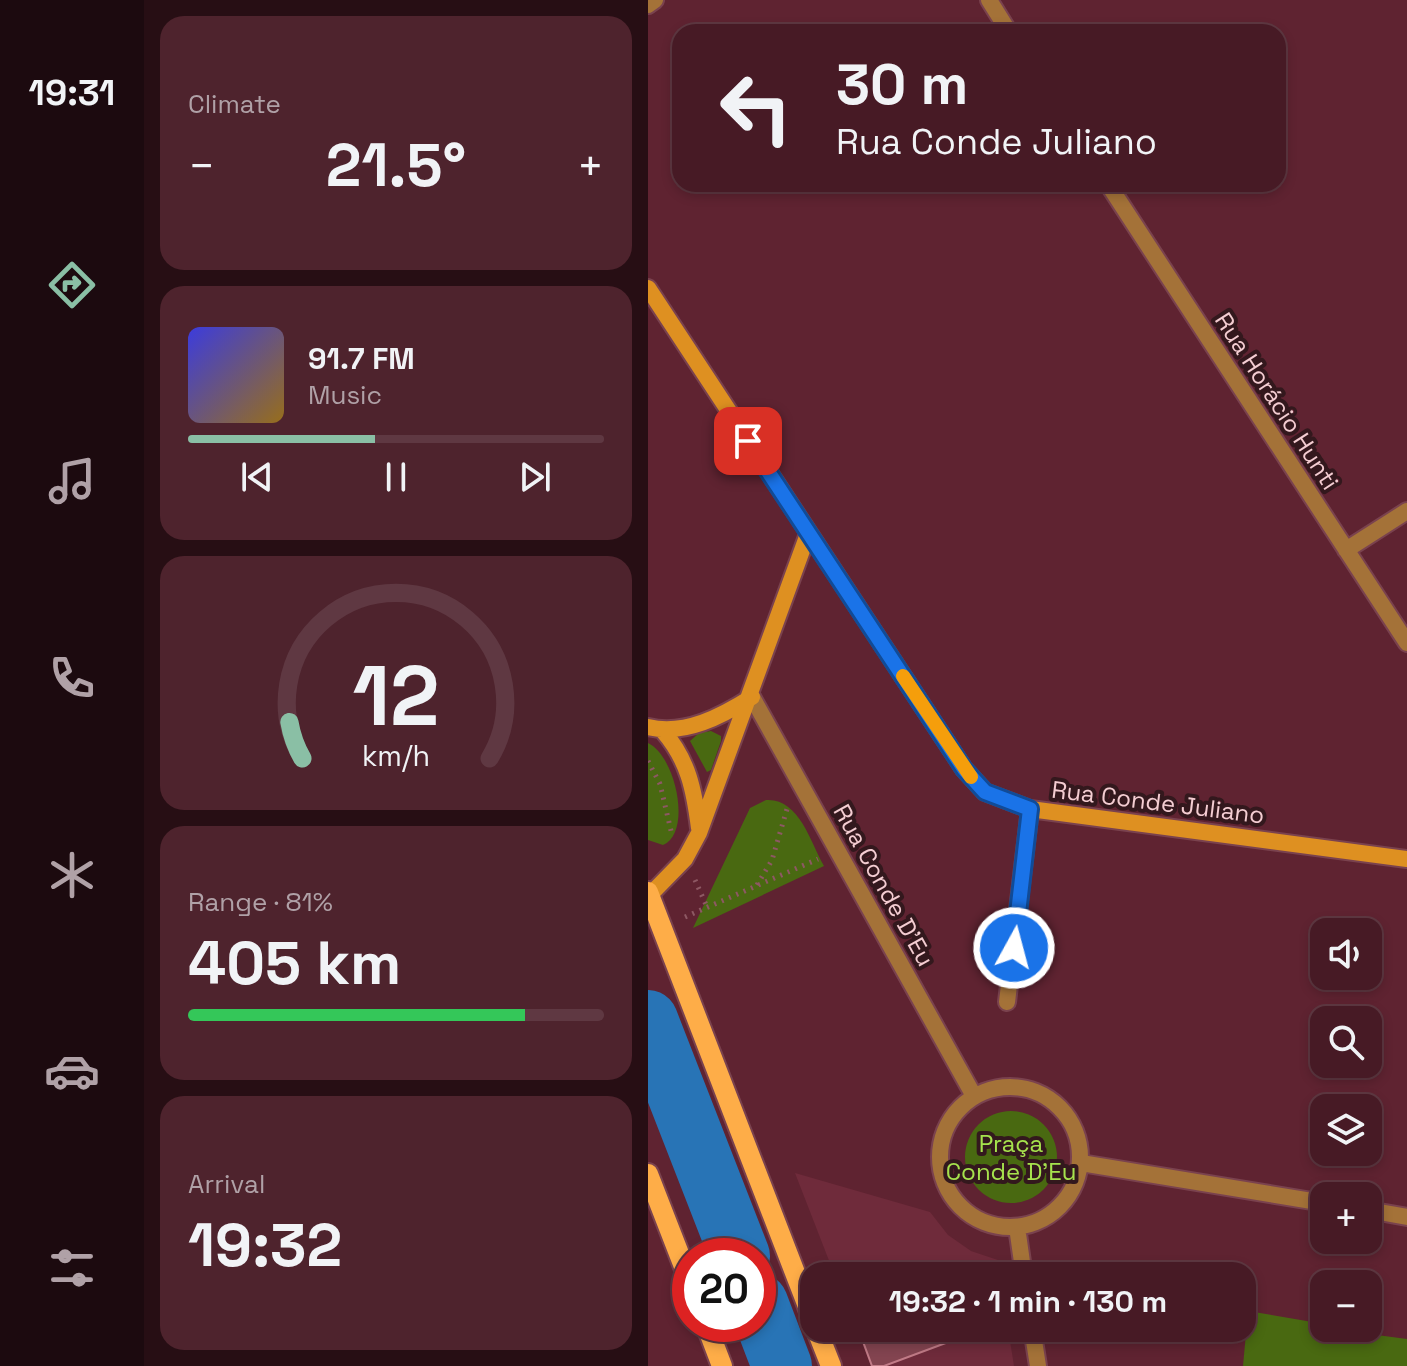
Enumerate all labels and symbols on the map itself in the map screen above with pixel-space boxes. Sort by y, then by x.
street label: Rua Horácio Hunti [1208,306,1346,496]
pin [714,407,782,475]
street label: Rua Conde Juliano [1050,774,1266,830]
street label: Rua Conde D'Eu [827,799,941,971]
position arrow [972,906,1056,990]
park label: Praça Conde D'Eu [946,1128,1076,1187]
speed limit sign: 20 [672,1238,776,1342]

